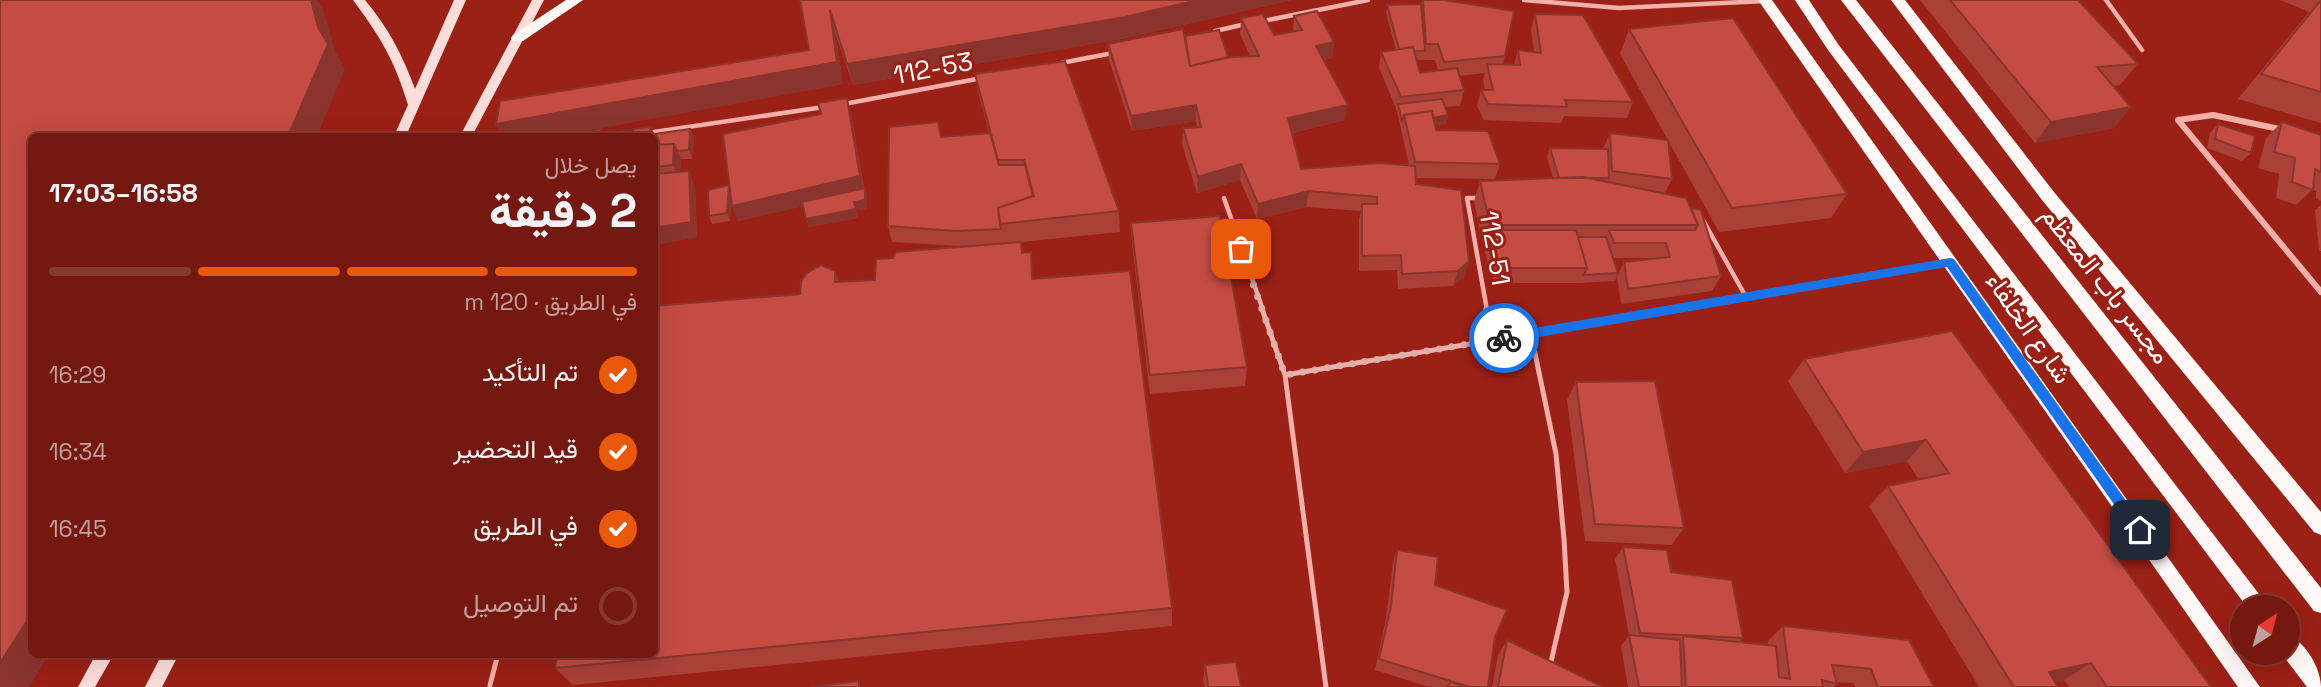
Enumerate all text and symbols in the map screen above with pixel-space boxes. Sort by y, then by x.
street label: 112-53 [890,44,976,92]
text: يصل خلال [545,150,637,180]
text: 16:58–17:03 [49,176,198,210]
text: 2 دقيقة [489,182,637,240]
street label: مجسر باب المعظم [2034,199,2178,371]
street label: 112-51 [1472,208,1518,288]
pin [1211,219,1271,279]
icon: bag [1222,230,1260,268]
street label: شارع الخلفاء [1977,266,2080,391]
text: في الطريق · 120 m [464,287,637,317]
courier [1469,303,1539,373]
icon: bike [1485,319,1523,357]
text: تم التأكيد [482,355,578,389]
icon: check [599,356,637,394]
text: 16:29 [49,360,106,390]
text: قيد التحضير [453,432,578,466]
icon: check [599,433,637,471]
text: 16:34 [49,437,107,467]
pin [2110,500,2170,560]
text: في الطريق [473,509,578,543]
icon: check [599,510,637,548]
icon: home [2121,511,2159,549]
text: 16:45 [49,514,107,544]
text: تم التوصيل [463,586,578,620]
north arrow [2230,595,2300,665]
map controls [2230,595,2300,665]

